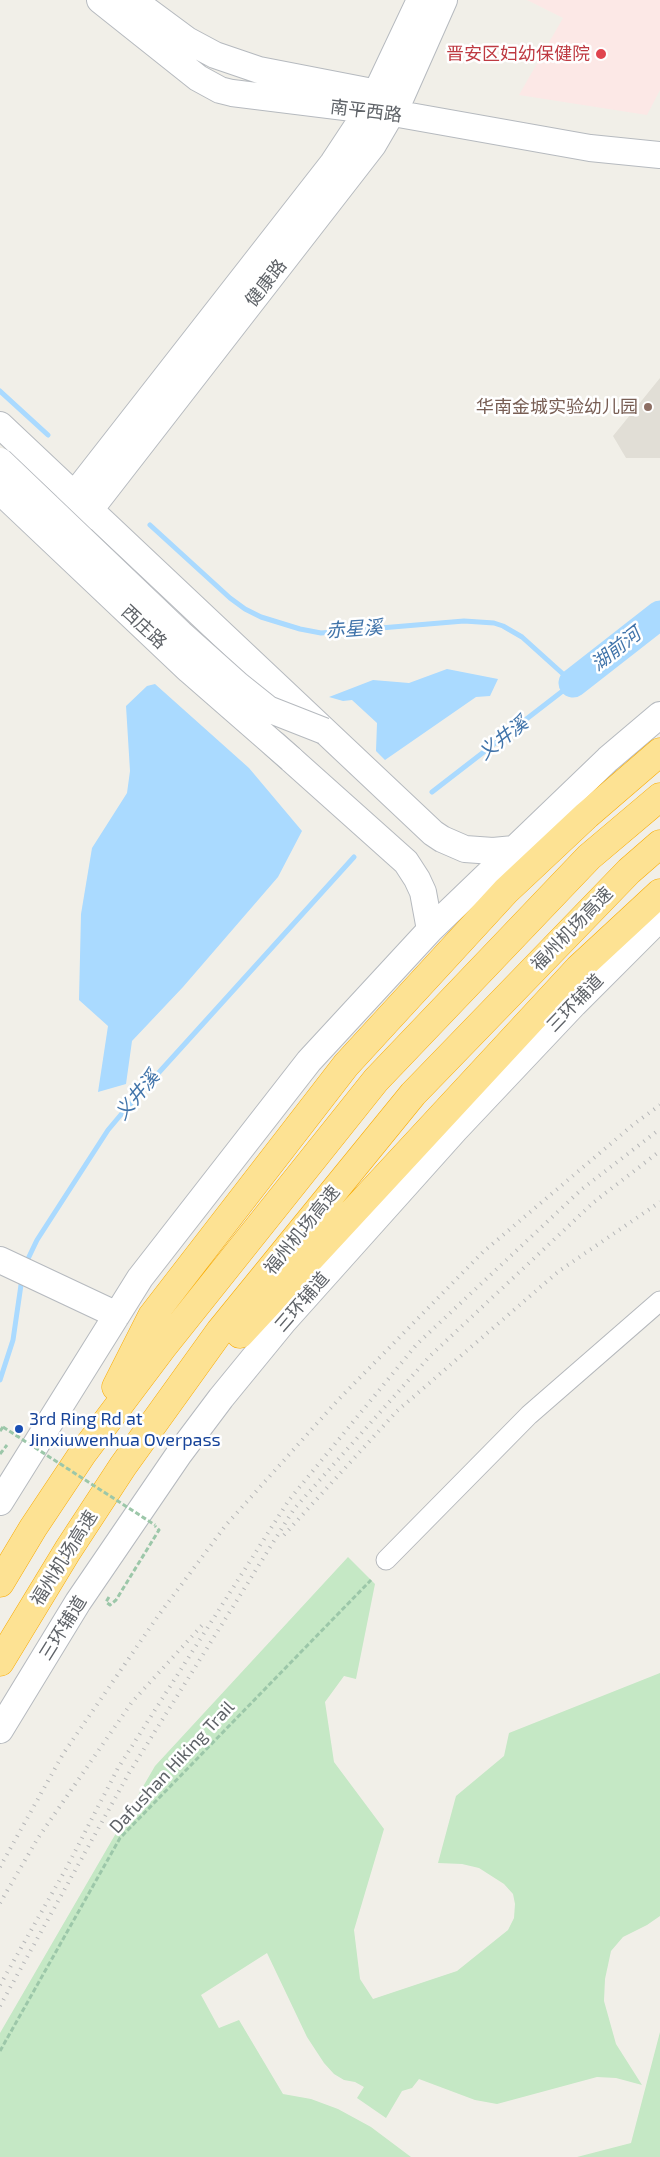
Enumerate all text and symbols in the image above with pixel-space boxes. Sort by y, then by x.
place label: 晋安区妇幼保健院 [446,43,590,65]
marker: 晋安区妇幼保健院 [594,47,608,61]
street label: 南平西路 [329,96,403,126]
street label: 健康路 [241,255,291,311]
place label: 华南金城实验幼儿园 [476,396,638,418]
marker: 华南金城实验幼儿园 [642,401,654,413]
street label: 西庄路 [117,601,171,653]
water label: 赤星溪 [325,616,383,642]
water label: 湖前河 [587,622,645,676]
water label: 义井溪 [474,711,532,765]
street label: 福州机场高速 [527,883,617,975]
street label: 三环辅道 [542,970,608,1036]
water label: 义井溪 [110,1066,164,1124]
street label: 福州机场高速 [260,1181,344,1279]
street label: 三环辅道 [270,1268,334,1336]
place label: 3rd Ring Rd at Jinxiuwenhua Overpass [29,1408,221,1450]
marker: 3rd Ring Rd at Jinxiuwenhua Overpass [13,1423,25,1435]
street label: 福州机场高速 [26,1506,102,1610]
street label: 三环辅道 [35,1592,91,1664]
street label: Dafushan Hiking Trail [105,1696,239,1838]

